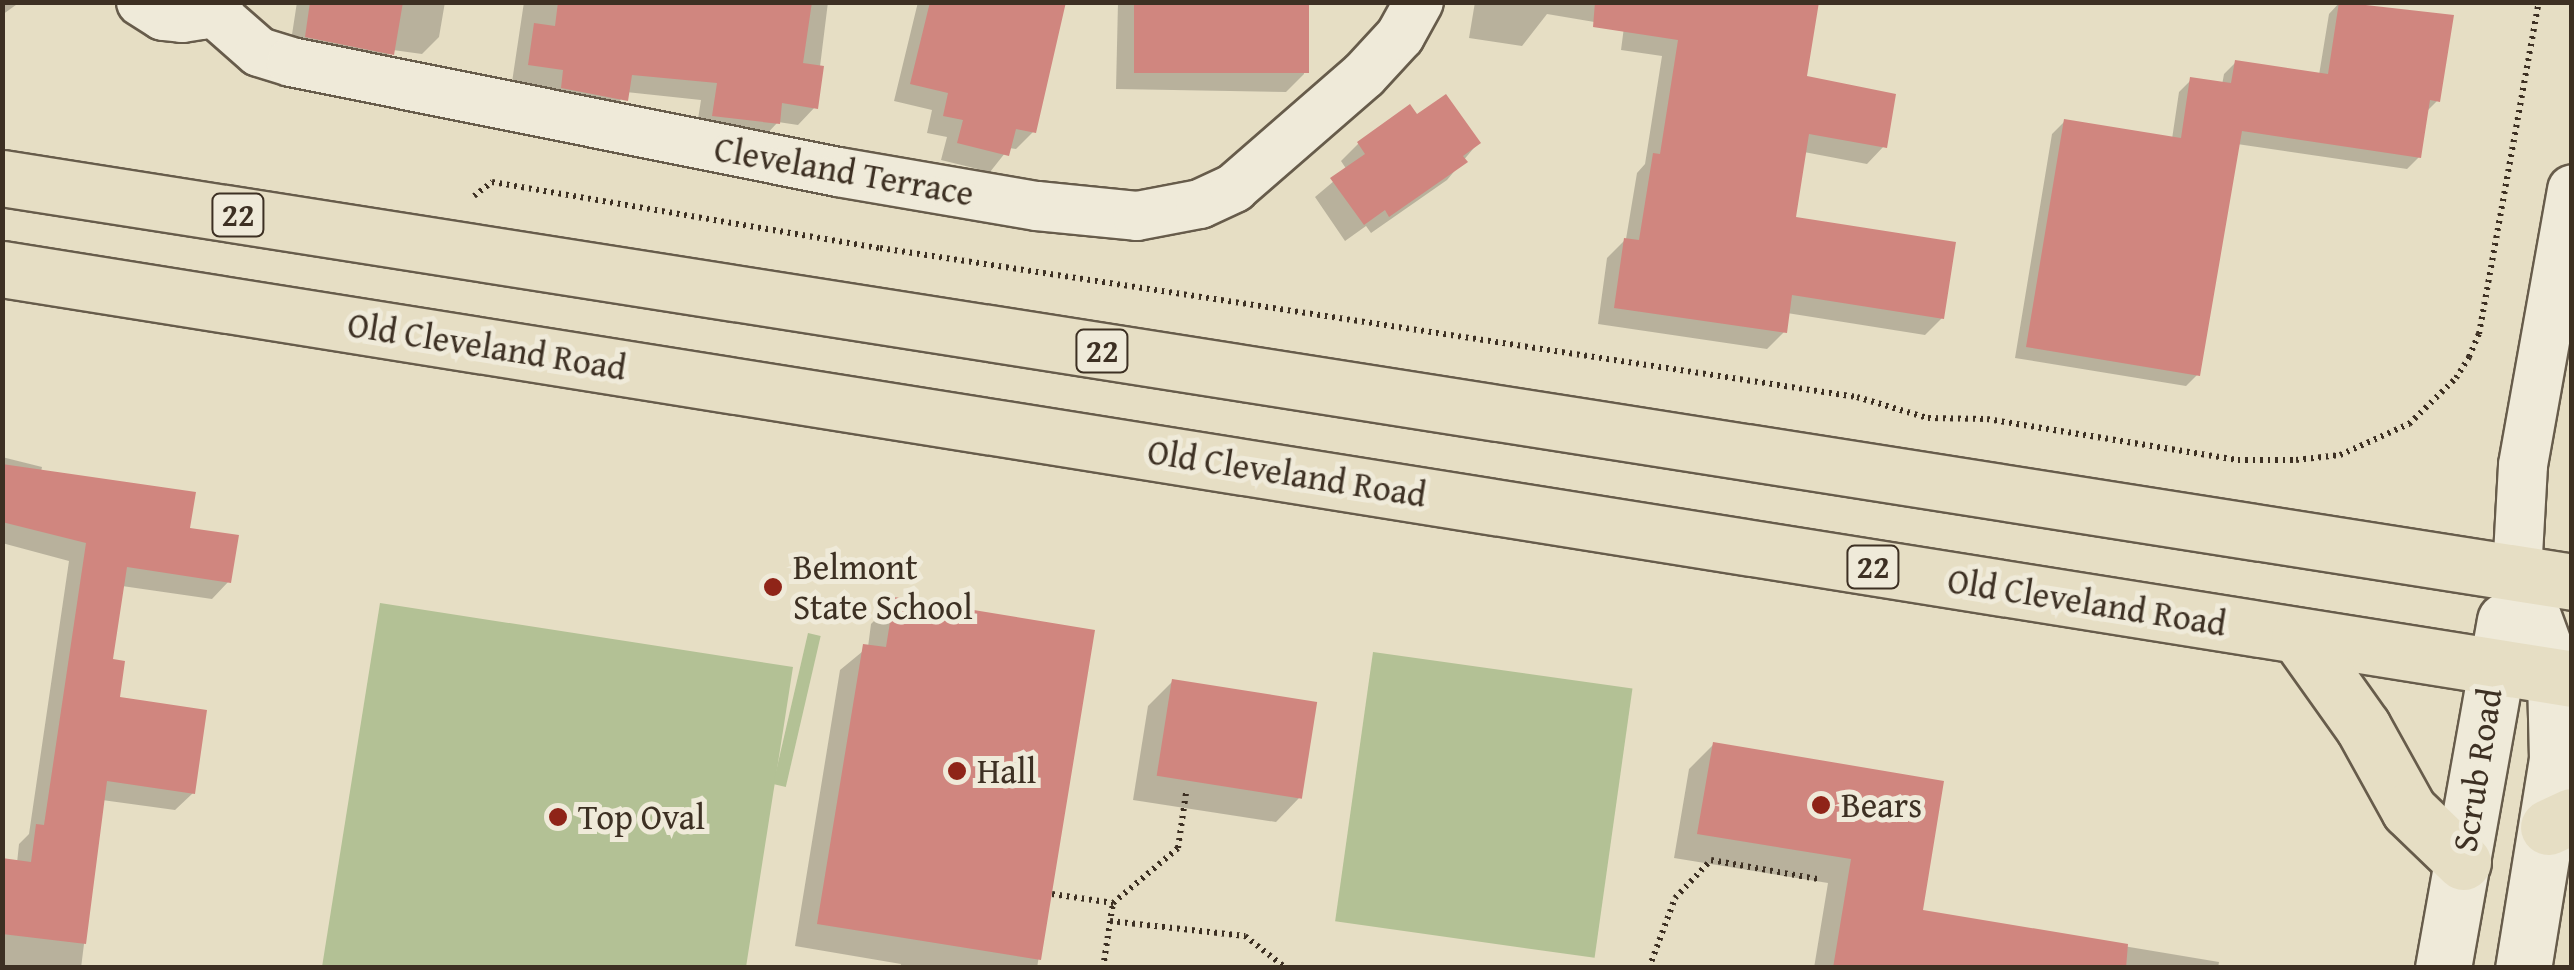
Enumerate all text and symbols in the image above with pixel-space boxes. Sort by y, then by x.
street label: Cleveland Terrace [711,128,977,214]
road number: 22 [210,188,266,242]
street label: Old Cleveland Road [345,303,629,389]
road number: 22 [1074,324,1130,378]
street label: Old Cleveland Road [1145,430,1429,516]
road number: 22 [1846,540,1900,594]
place label: Belmont State School [793,546,973,628]
street label: Old Cleveland Road [1945,559,2229,645]
marker: Belmont State School [762,576,784,598]
street label: Scrub Road [2443,685,2511,855]
place label: Hall [977,750,1036,792]
marker: Hall [946,760,968,782]
place label: Bears [1841,784,1922,826]
marker: Bears [1810,794,1832,816]
place label: Top Oval [578,796,705,838]
marker: Top Oval [547,806,569,828]

